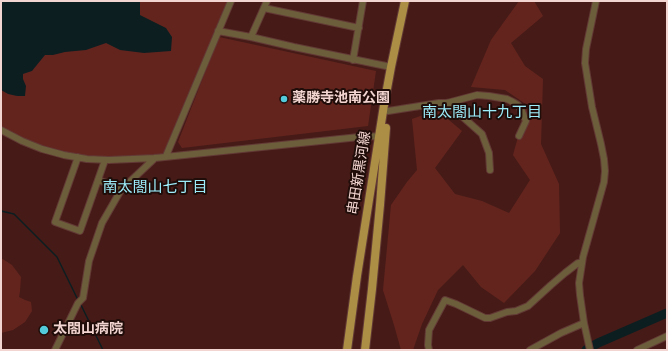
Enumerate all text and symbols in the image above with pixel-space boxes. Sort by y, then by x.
place label: 薬勝寺池南公園 [292,91,390,107]
marker: 薬勝寺池南公園 [279,94,289,104]
district label: 南太閤山十九丁目 [422,104,542,122]
street label: 串田新黒河線 [345,130,375,216]
district label: 南太閤山七丁目 [103,179,207,197]
place label: 太閤山病院 [53,322,123,338]
marker: 太閤山病院 [38,324,50,336]

